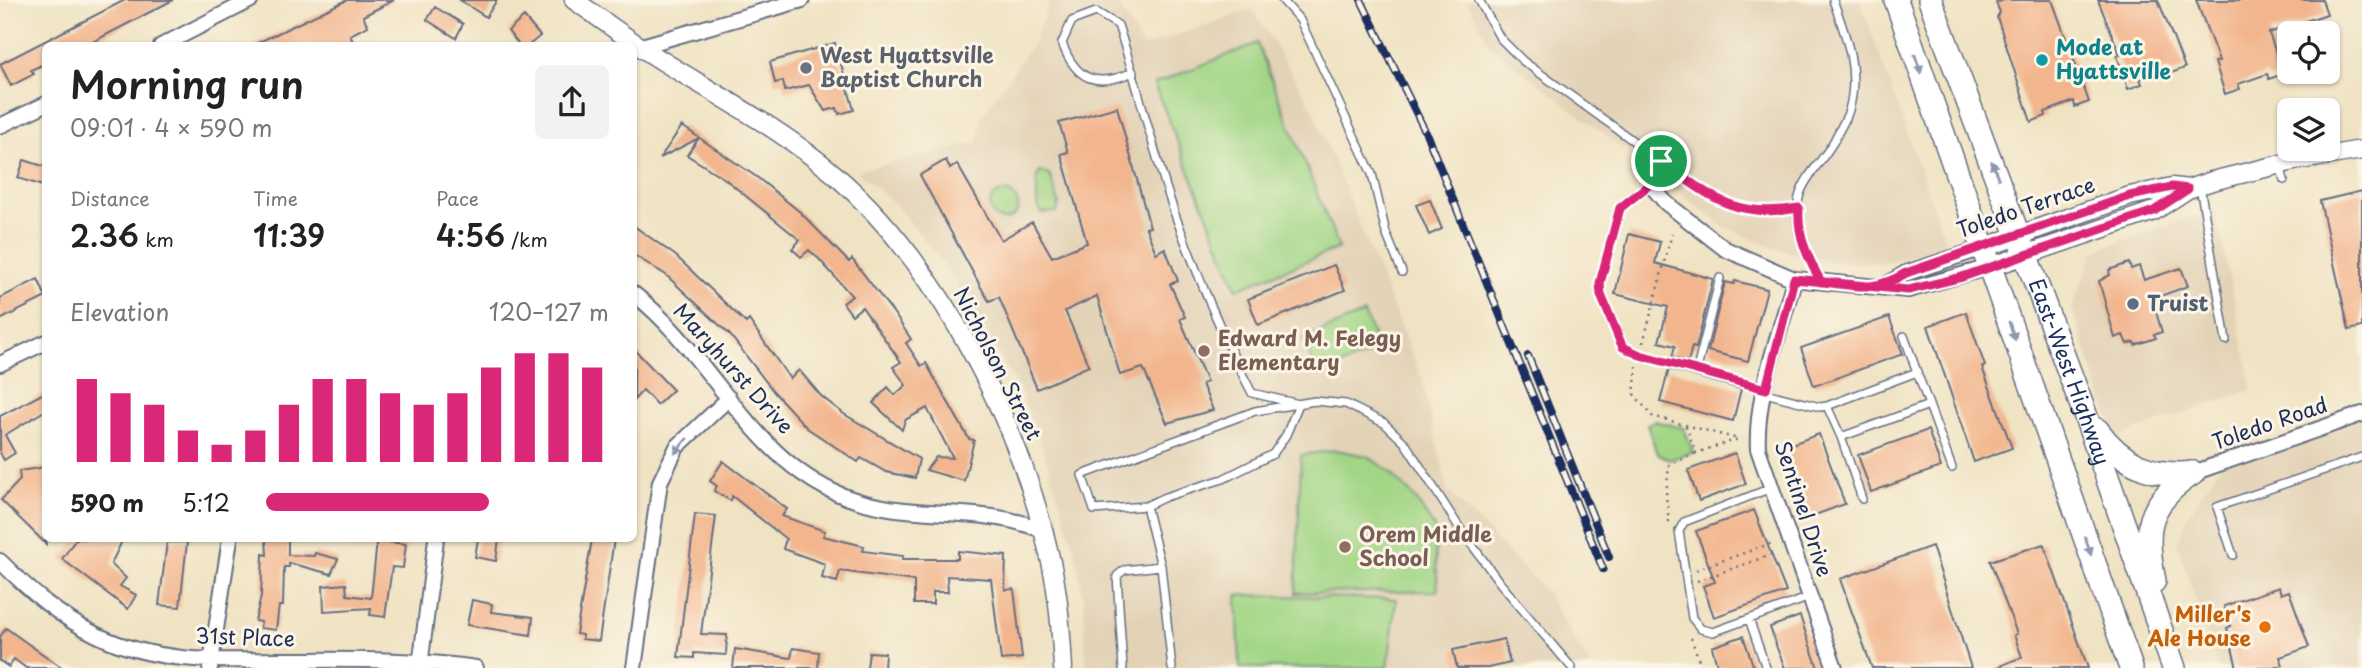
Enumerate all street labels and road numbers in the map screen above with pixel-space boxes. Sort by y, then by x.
street label: Toledo Terrace [1952,167,2099,245]
street label: East-West Highway [2022,274,2120,469]
street label: Nicholson Street [946,281,1051,445]
street label: Maryhurst Drive [667,295,802,440]
street label: Toledo Road [2207,387,2331,457]
street label: Sentinel Drive [1768,436,1842,580]
street label: 31st Place [195,618,295,654]

